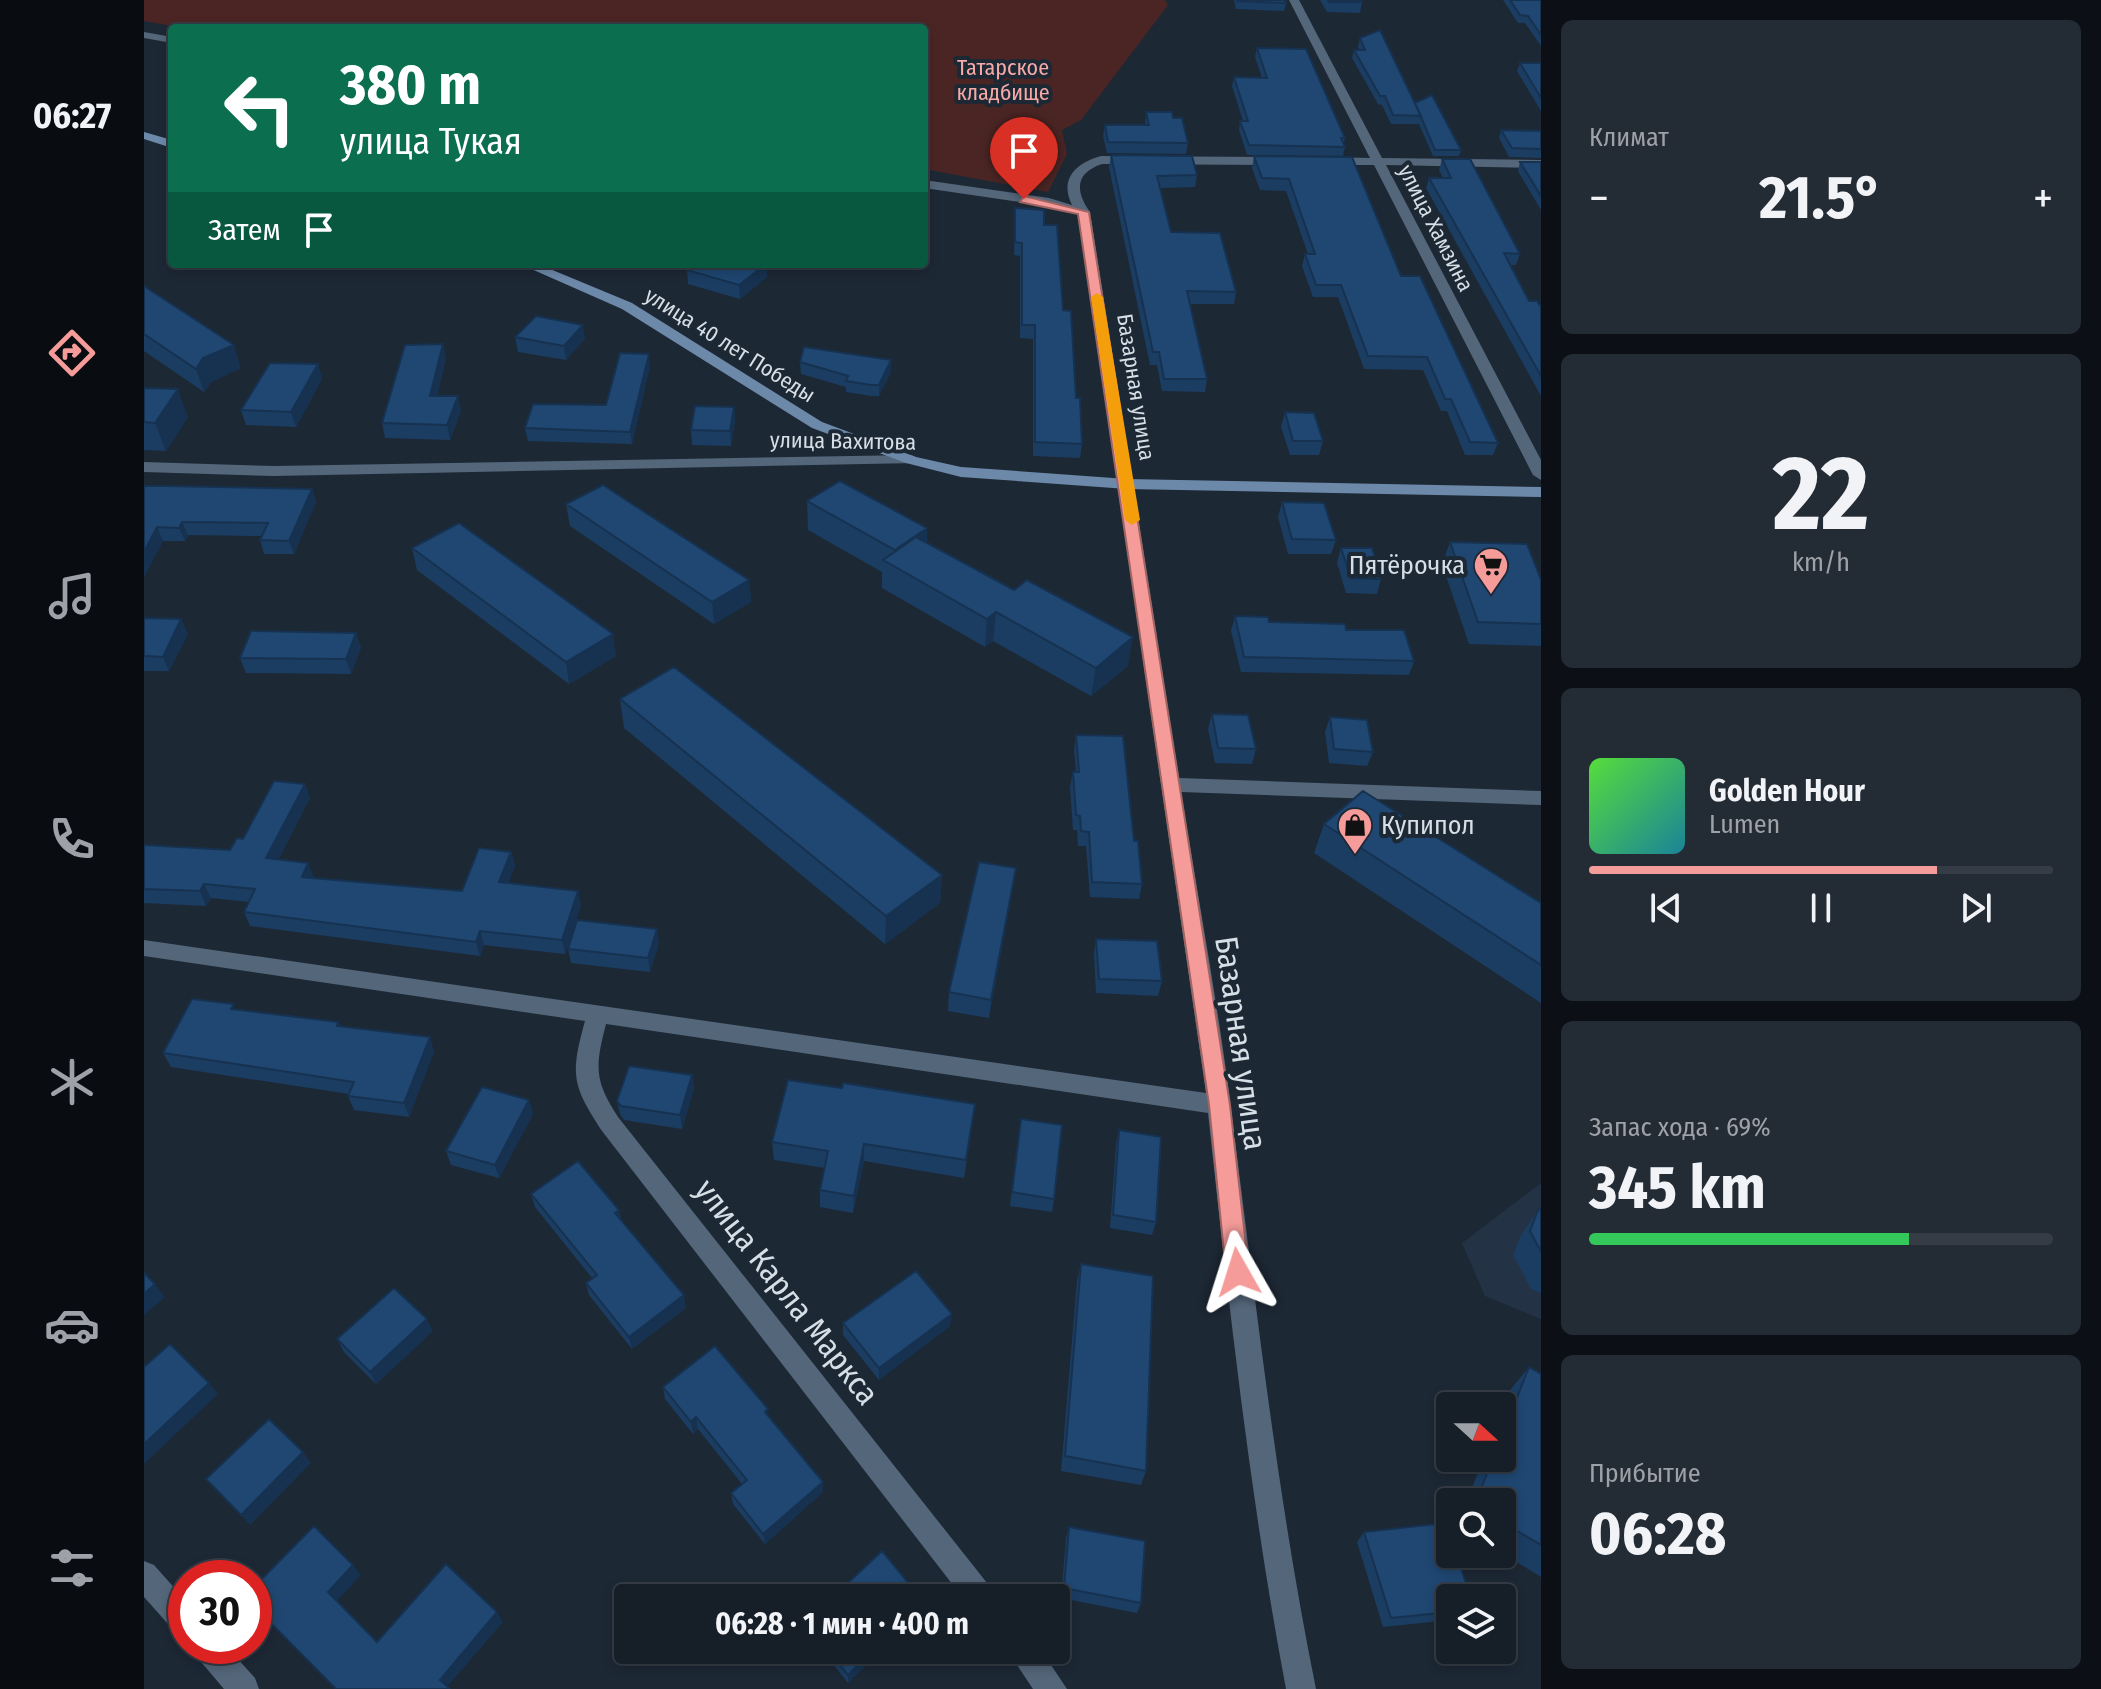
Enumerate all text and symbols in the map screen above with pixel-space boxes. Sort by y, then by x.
text: 380 m [340,52,481,119]
park label: Татарское кладбище [956,54,1050,106]
icon: left [208,56,312,160]
text: 06:27 [33,94,111,138]
pin [990,117,1058,199]
text: улица Тукая [340,120,522,164]
text: Климат [1589,122,1669,153]
icon: arrive [1002,129,1046,173]
street label: улица Хамзина [1392,160,1480,296]
text: 21.5° [1759,162,1883,234]
text: − [1589,172,1609,225]
text: + [2033,172,2053,225]
icon: arrive [297,208,341,252]
text: Затем [208,212,281,248]
street label: улица 40 лет Победы [640,282,820,408]
street label: Базарная улица [1111,312,1161,462]
icon: directions [44,325,100,381]
street label: улица Вахитова [770,426,916,456]
text: 22 [1773,432,1869,557]
supermarket icon: Пятёрочка [1472,546,1510,596]
text: km/h [1792,547,1850,578]
place label: Пятёрочка [1349,550,1465,581]
icon: music [44,568,100,624]
text: Golden Hour [1709,773,1865,809]
shop icon: Купипол [1336,806,1374,856]
text: Lumen [1709,809,1780,840]
place label: Купипол [1381,810,1475,841]
icon: phone [44,811,100,867]
icon: previous [1644,886,1688,930]
icon: pause [1799,886,1843,930]
icon: next [1954,886,1998,930]
street label: Базарная улица [1207,934,1275,1152]
icon: climate [44,1054,100,1110]
text: Запас хода · 69% [1589,1112,1771,1143]
text: 345 km [1589,1152,1766,1224]
street label: улица Карла Маркса [687,1172,887,1412]
position arrow [1196,1230,1280,1314]
icon: car [44,1297,100,1353]
north arrow [1436,1392,1516,1472]
map controls [1436,1392,1516,1664]
text: Прибытие [1589,1458,1701,1489]
button: search [1436,1488,1516,1568]
text: 06:28 [1589,1498,1726,1570]
icon: filters [44,1540,100,1596]
speed limit sign: 30 [168,1560,272,1664]
button: layers [1436,1584,1516,1664]
text: 06:28 · 1 мин · 400 m [715,1606,969,1642]

